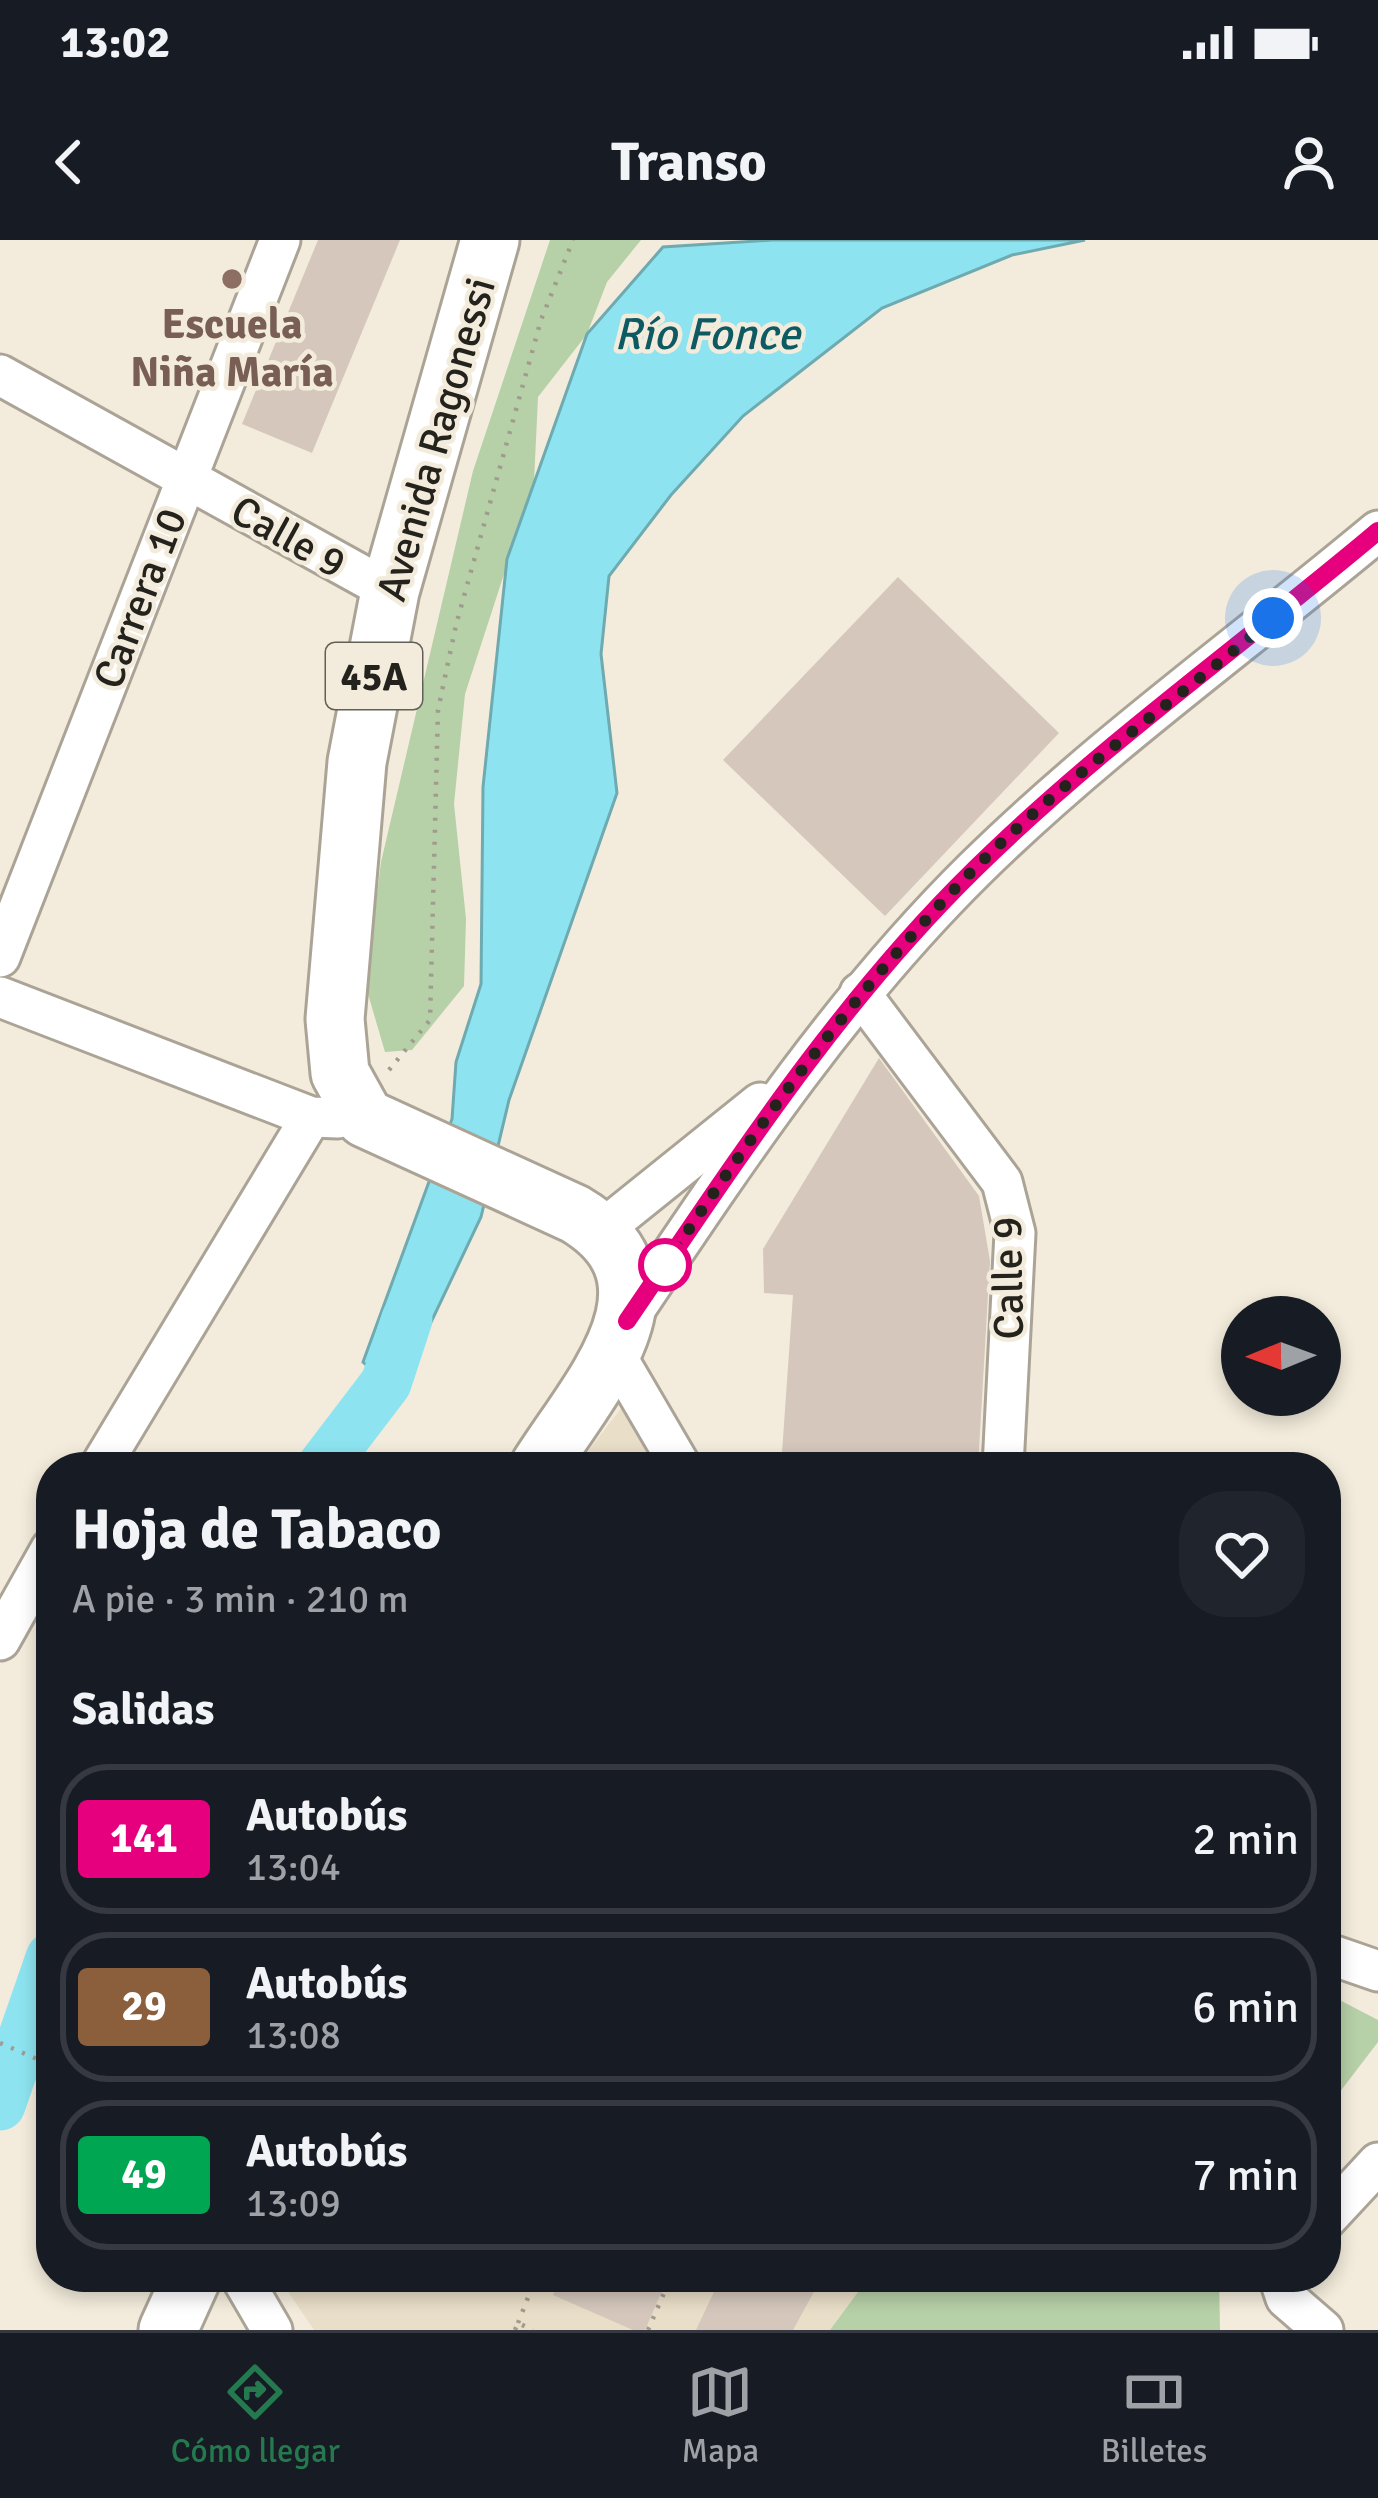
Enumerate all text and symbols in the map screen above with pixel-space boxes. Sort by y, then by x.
text: 13:02 [60,15,170,70]
icon: back [36,129,102,195]
text: Transo [611,129,767,196]
icon: person [1276,129,1342,195]
marker: Escuela Niña María [219,266,245,292]
street label: Avenida Ragonessi [366,272,507,607]
place label: Escuela Niña María [130,299,334,398]
water label: Río Fonce [614,307,803,362]
street label: Calle 9 [222,485,354,589]
street label: Carrera 10 [83,501,198,696]
your location [1243,588,1303,648]
road number: 45A [326,643,422,709]
street label: Calle 9 [982,1216,1035,1340]
unlabelled marker [640,1240,690,1290]
north arrow [1221,1296,1341,1416]
map controls [1221,1296,1341,1416]
button: heart [1179,1491,1305,1617]
text: Hoja de Tabaco [72,1494,442,1565]
text: A pie · 3 min · 210 m [72,1575,409,1623]
text: Salidas [72,1682,214,1737]
text: Autobús [246,1788,407,1843]
text: 2 min [1192,1812,1299,1867]
text: 141 [110,1813,178,1864]
text: 13:04 [246,1843,341,1891]
text: Autobús [246,1956,407,2011]
text: 6 min [1192,1980,1299,2035]
text: 29 [121,1981,167,2032]
text: 13:08 [246,2011,341,2059]
text: Autobús [246,2124,407,2179]
text: 7 min [1192,2148,1299,2203]
text: 49 [121,2149,167,2200]
text: 13:09 [246,2179,341,2227]
tab: Cómo llegar [171,2359,340,2472]
tab: Mapa [682,2359,759,2472]
tab: Billetes [1101,2359,1207,2472]

